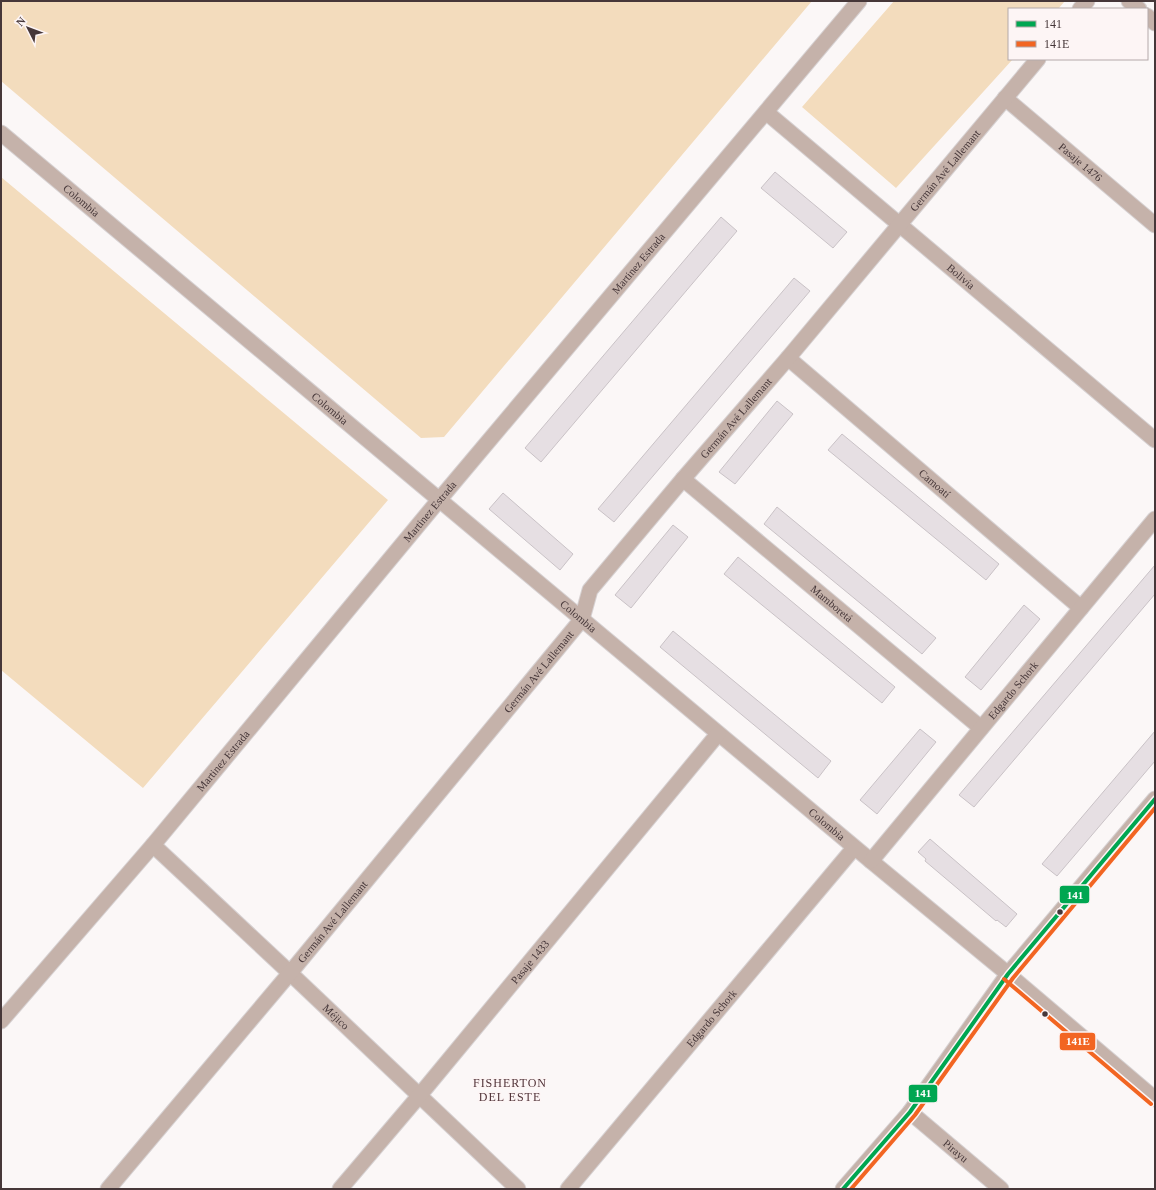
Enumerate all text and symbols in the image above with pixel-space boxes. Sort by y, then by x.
north arrow [8,8,48,48]
legend [1008,8,1148,60]
text: N [13,14,28,28]
text: 141 [1044,17,1062,31]
text: 141E [1044,37,1069,51]
street label: Germán Avé Lallemant [907,127,982,214]
street label: Pasaje 1476 [1056,140,1105,184]
street label: Colombia [61,182,102,219]
street label: Martinez Estrada [609,231,667,296]
street label: Bolivia [945,261,977,291]
street label: Germán Avé Lallemant [698,375,774,461]
street label: Colombia [310,390,351,427]
street label: Camoatí [917,467,953,500]
street label: Martinez Estrada [401,478,459,544]
street label: Mamboretá [809,583,855,624]
street label: Colombia [558,598,599,635]
street label: Germán Avé Lallemant [501,628,576,715]
street label: Edgardo Schork [985,659,1041,721]
street label: Martinez Estrada [194,728,252,794]
street label: Colombia [806,806,848,843]
street label: Germán Avé Lallemant [295,878,370,965]
line badge: 141 [1059,885,1090,904]
text: 141 [1067,889,1083,901]
unlabelled marker [1055,907,1065,917]
street label: Pasaje 1433 [508,937,552,986]
street label: Edgardo Schork [684,987,739,1049]
street label: Méjico [321,1002,352,1032]
unlabelled marker [1040,1009,1050,1019]
line badge: 141E [1059,1032,1096,1051]
text: 141E [1066,1035,1090,1047]
district label: FISHERTON DEL ESTE [473,1076,547,1104]
line badge: 141 [908,1084,938,1103]
text: 141 [915,1087,931,1099]
street label: Pirayu [941,1137,971,1165]

